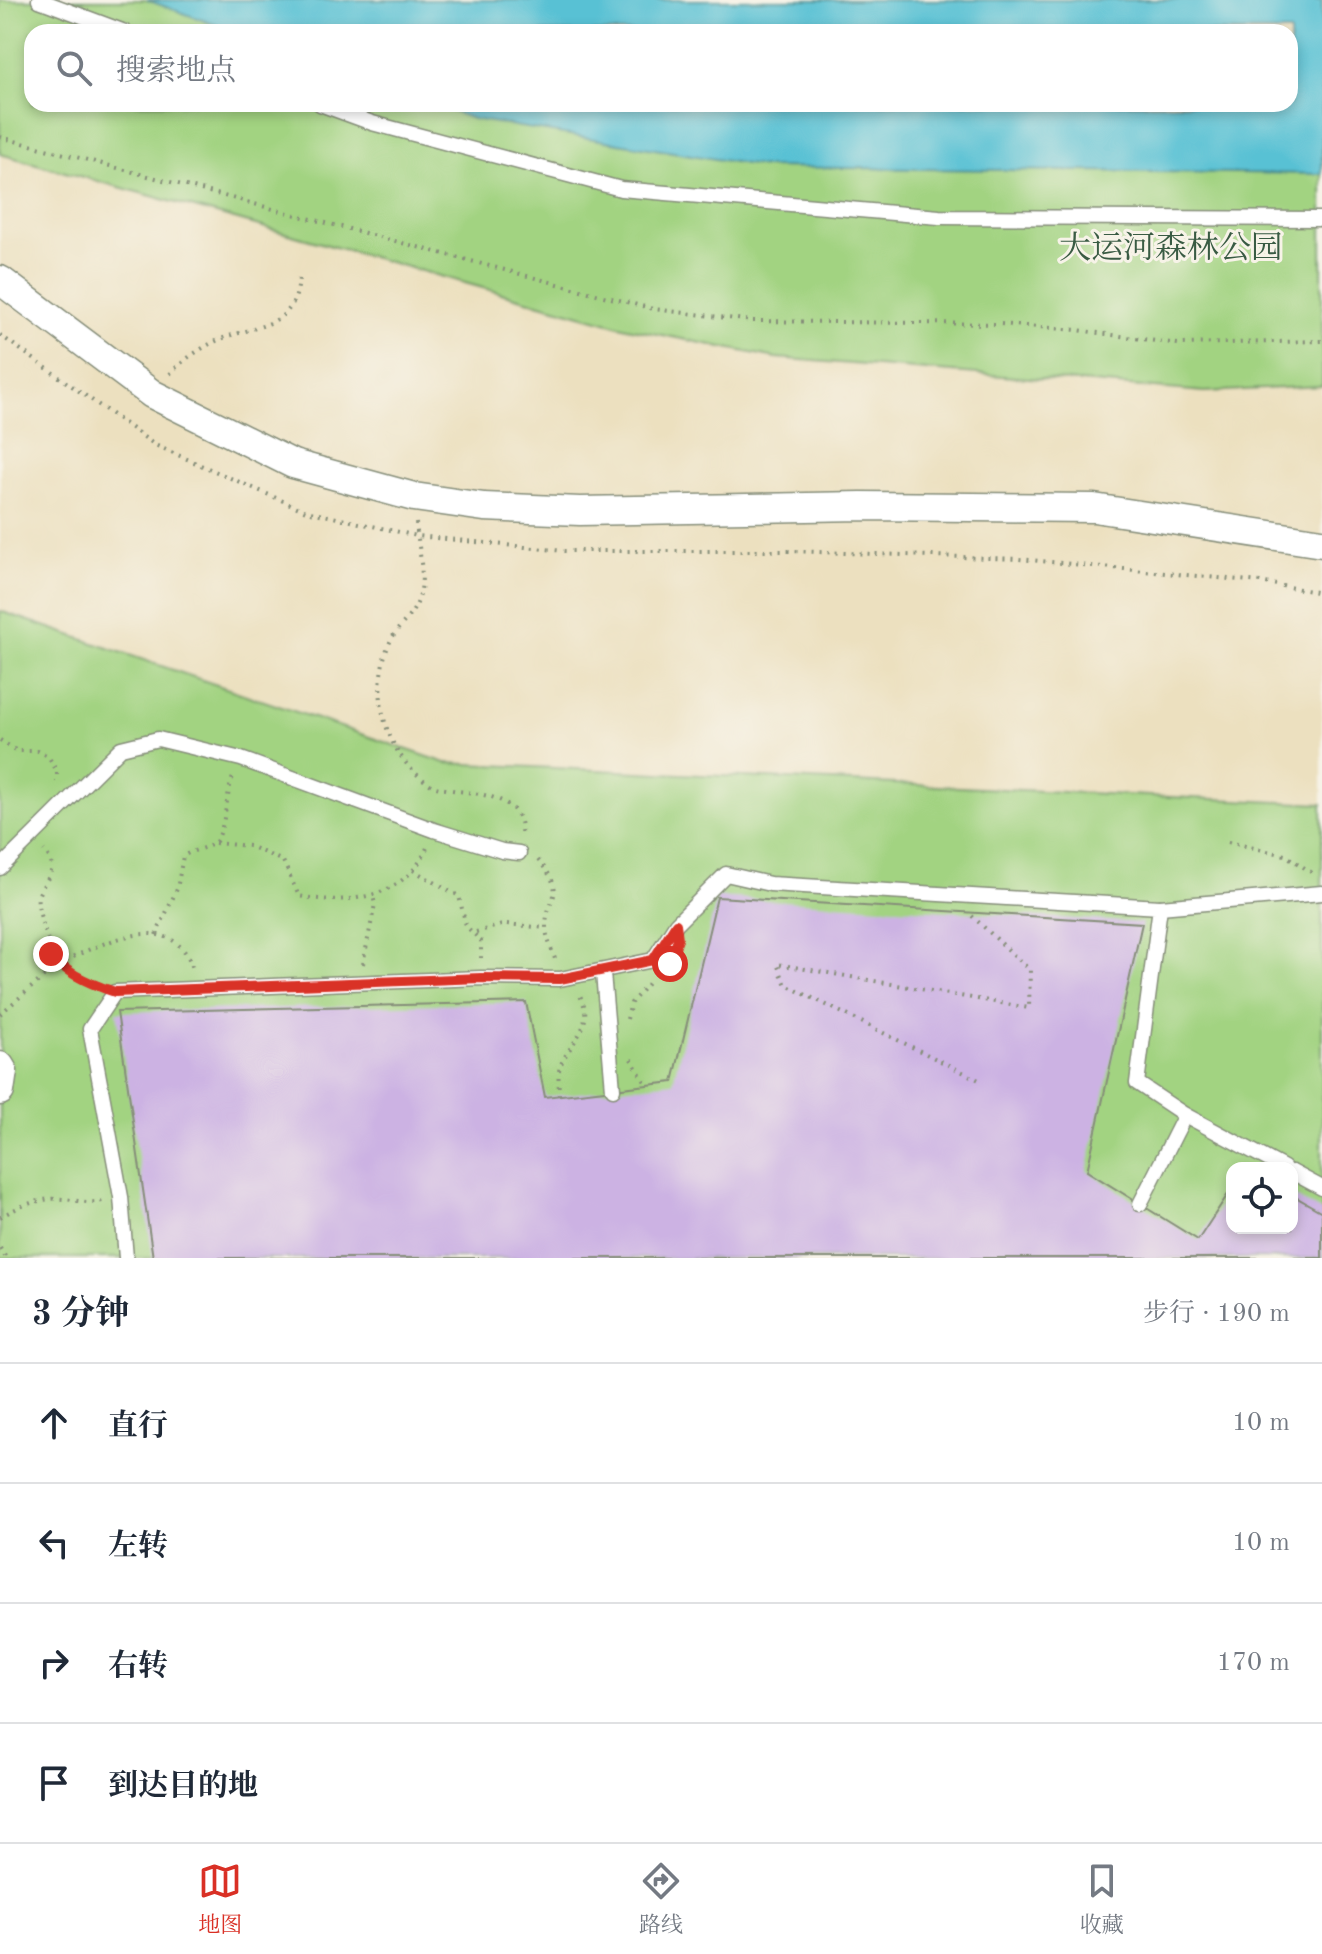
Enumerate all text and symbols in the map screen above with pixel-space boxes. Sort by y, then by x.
search box [24,24,1298,112]
icon: search [52,46,96,90]
text: 搜索地点 [116,57,236,87]
park label: 大运河森林公园 [1059,231,1283,266]
route end [33,936,69,972]
route start [652,946,688,982]
map controls [1226,1162,1298,1234]
button: locate [1226,1162,1298,1234]
text: 3 分钟 [32,1298,129,1332]
text: 步行 · 190 m [1143,1301,1290,1327]
icon: ahead [32,1401,76,1445]
text: 10 m [1232,1410,1290,1436]
text: 直行 [108,1412,168,1442]
icon: left [32,1521,76,1565]
text: 10 m [1232,1530,1290,1556]
text: 左转 [108,1532,168,1562]
icon: right [32,1641,76,1685]
text: 170 m [1217,1650,1290,1676]
text: 右转 [108,1652,168,1682]
icon: arrive [32,1761,76,1805]
text: 到达目的地 [108,1772,258,1802]
tab: 地图 [198,1859,242,1940]
tab: 路线 [639,1859,683,1940]
tab: 收藏 [1080,1859,1124,1940]

